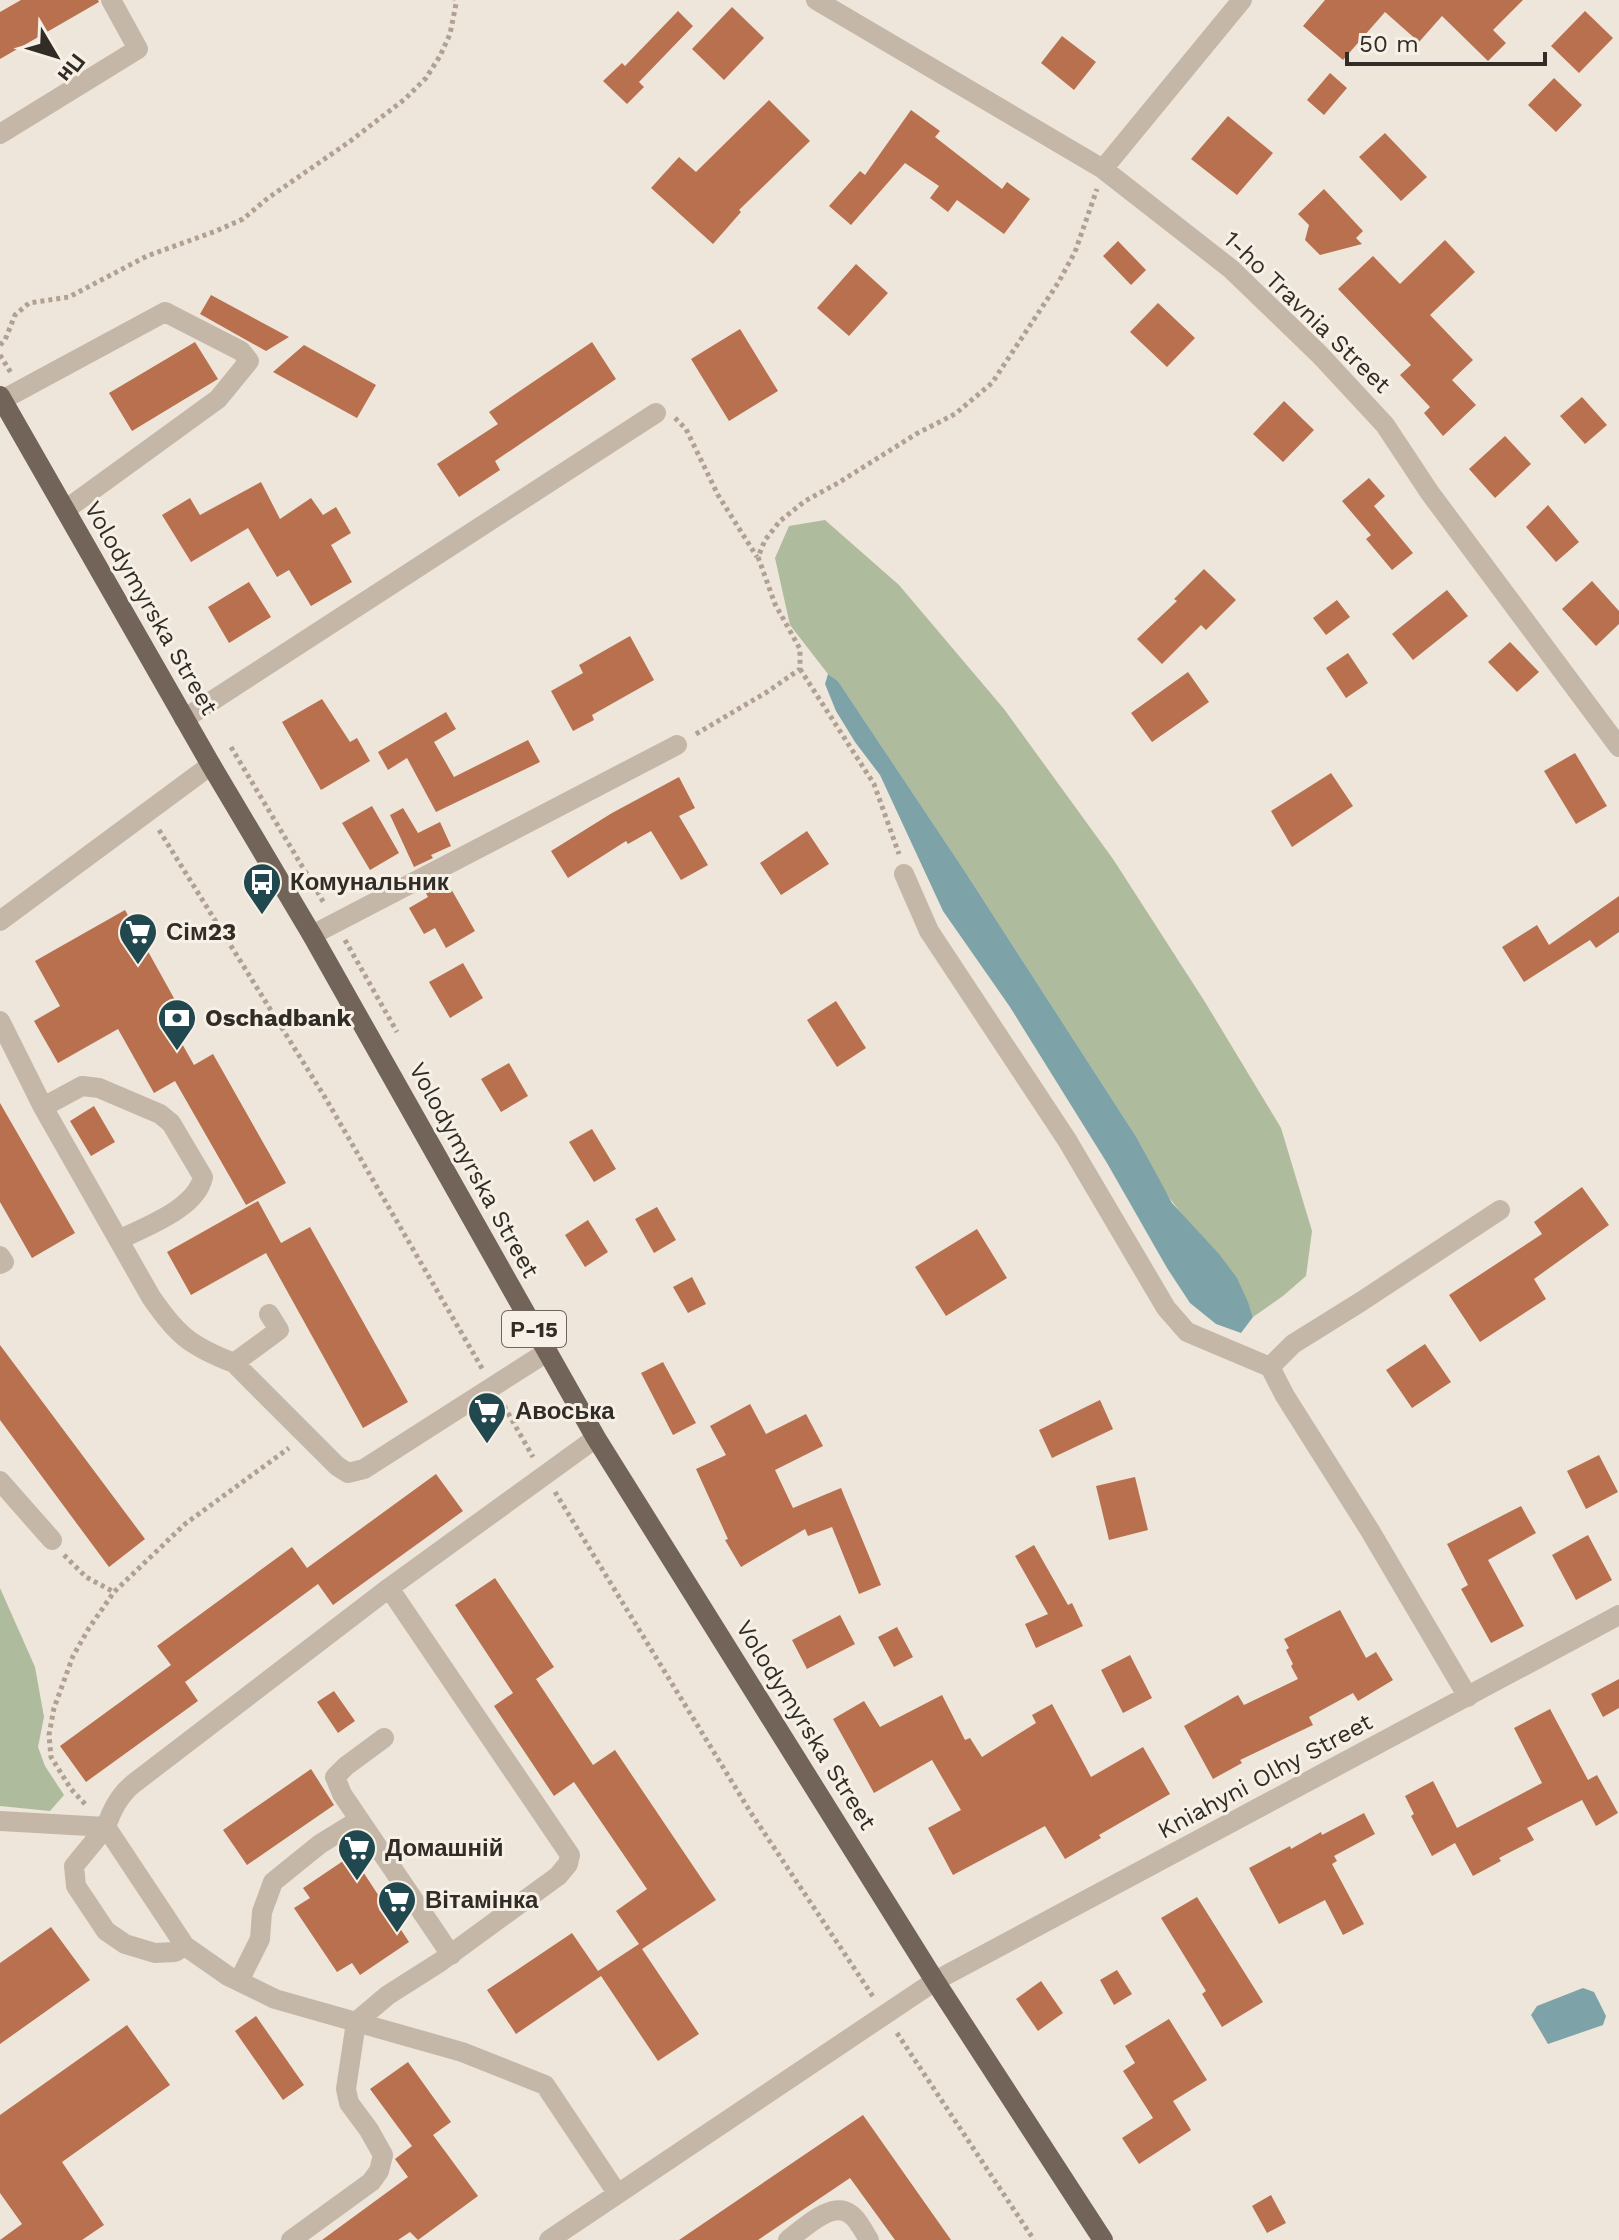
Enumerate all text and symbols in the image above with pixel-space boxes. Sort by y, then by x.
north arrow [16,16,96,96]
scale bar [1347,16,1545,66]
text: 50 m [1359,30,1419,58]
text: Пн [53,49,90,87]
street label: 1-ho Travnia Street [1218,225,1396,399]
street label: Volodymyrska Street [78,496,224,720]
bus stop icon: Комунальник [241,861,283,916]
place label: Комунальник [290,868,450,896]
supermarket icon: Сім23 [117,911,159,966]
place label: Сім23 [166,918,236,946]
bank icon: Oschadbank [156,997,198,1052]
place label: Oschadbank [205,1004,351,1032]
street label: Volodymyrska Street [403,1058,545,1282]
road number: Р-15 [502,1311,566,1347]
supermarket icon: Авоська [466,1390,508,1445]
place label: Авоська [515,1397,615,1425]
street label: Volodymyrska Street [730,1615,882,1835]
street label: Kniahyni Olhy Street [1153,1708,1377,1844]
supermarket icon: Домашній [336,1827,378,1882]
place label: Домашній [385,1834,503,1862]
supermarket icon: Вітамінка [376,1879,418,1934]
place label: Вітамінка [425,1886,539,1914]

